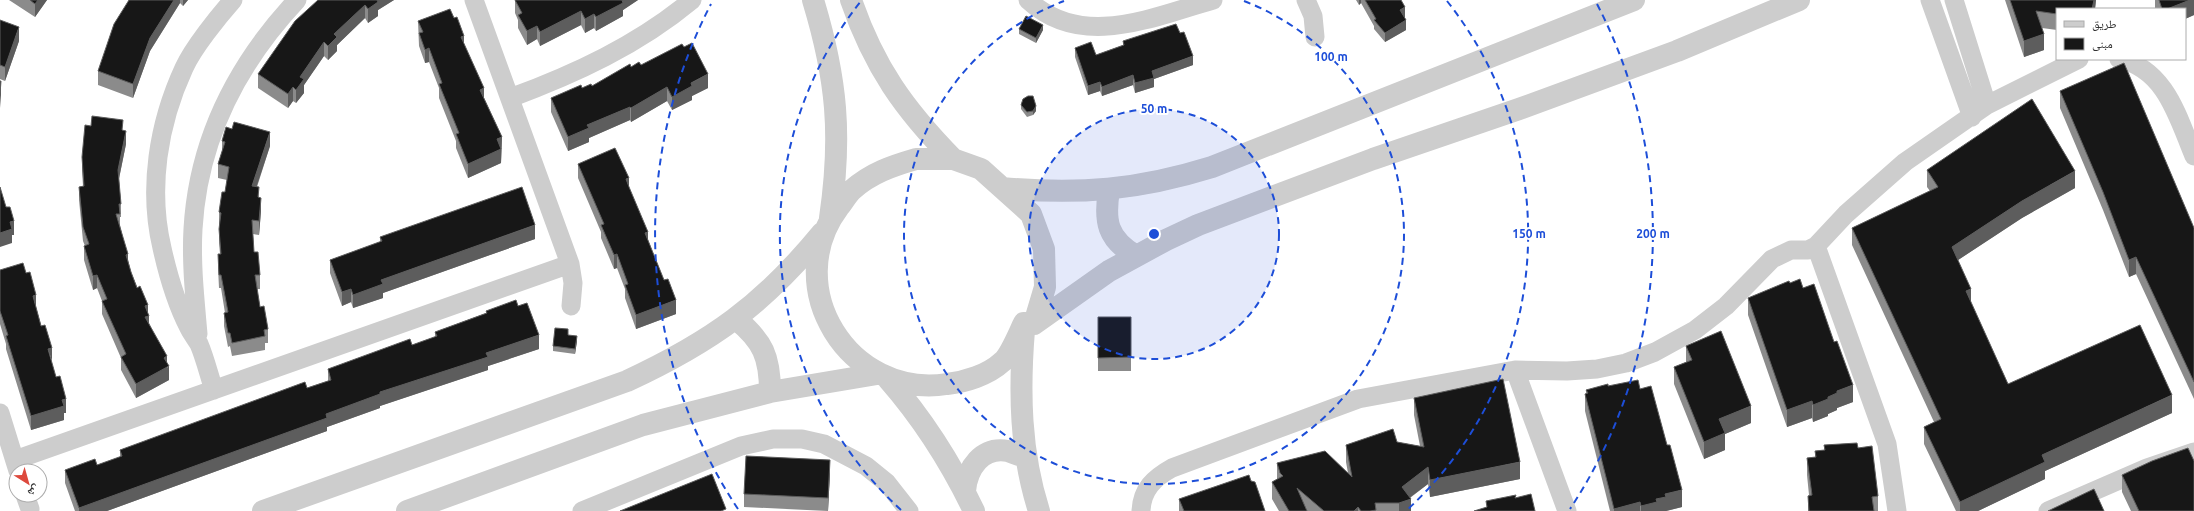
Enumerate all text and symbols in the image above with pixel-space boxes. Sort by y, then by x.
legend [2056,8,2186,60]
text: طريق [2092,17,2117,31]
text: مبنى [2092,37,2113,51]
text: 100 m [1314,50,1348,63]
text: 50 m [1141,102,1167,115]
centre of rings [1147,227,1161,241]
text: 150 m [1512,227,1546,240]
text: 200 m [1636,227,1670,240]
north arrow [8,463,48,503]
text: ش [24,481,42,499]

